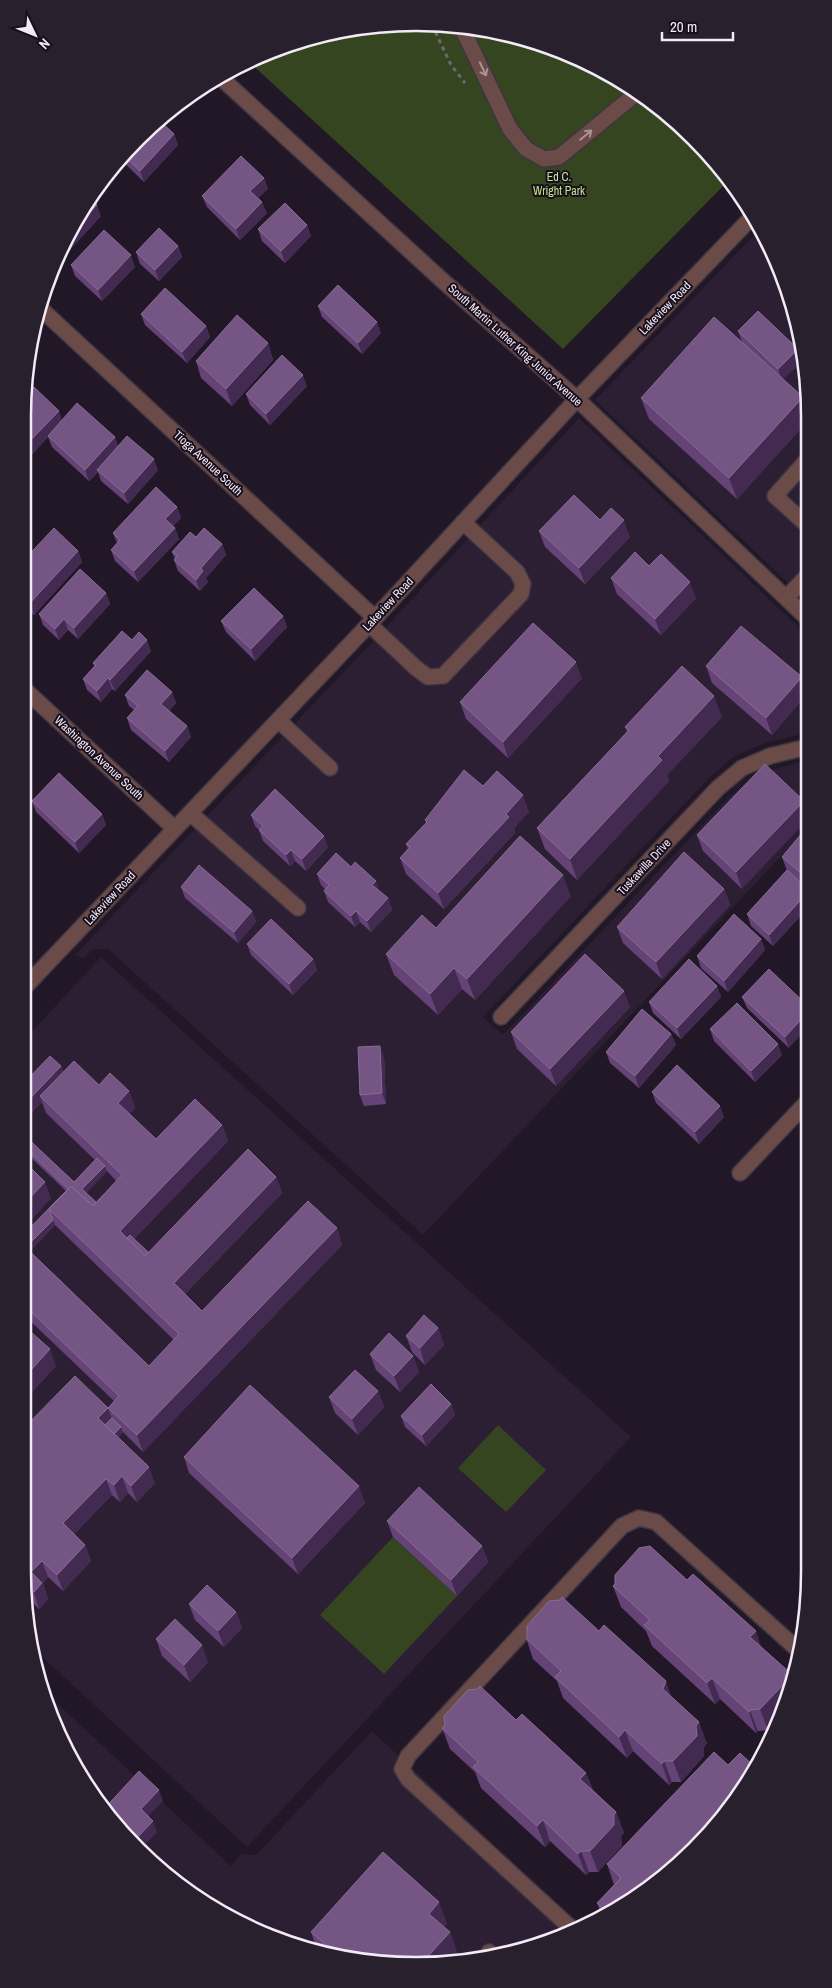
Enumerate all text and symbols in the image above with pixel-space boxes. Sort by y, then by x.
north arrow [10,10,60,60]
scale bar [662,10,733,42]
text: 20 m [670,16,697,37]
text: N [35,35,54,53]
one-way arrow [478,61,488,76]
one-way arrow [579,129,592,140]
park label: Ed C. Wright Park [533,169,585,199]
street label: Lakeview Road [636,278,694,338]
street label: South Martin Luther King Junior Avenue [444,280,586,410]
street label: Tioga Avenue South [170,427,246,499]
street label: Lakeview Road [359,574,417,634]
street label: Washington Avenue South [51,713,147,803]
street label: Tuskawilla Drive [614,835,674,899]
street label: Lakeview Road [81,868,139,928]

